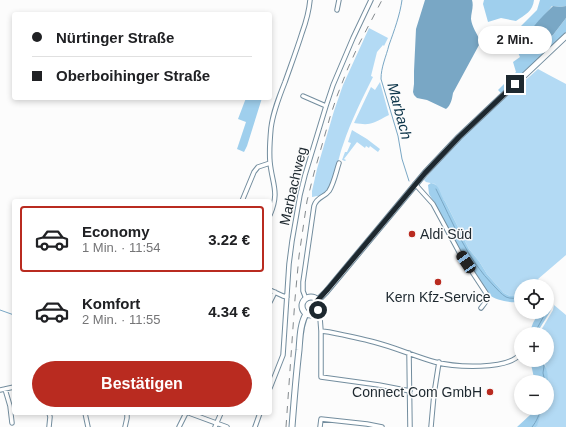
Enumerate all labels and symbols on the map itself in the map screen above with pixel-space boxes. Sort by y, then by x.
callout: 2 Min. [478,26,552,54]
route end [506,75,524,93]
water label: Marbach [384,81,416,141]
street label: Marbachweg [276,145,310,227]
place label: Aldi Süd [420,226,472,242]
marker: Aldi Süd [407,229,417,239]
car [454,249,478,275]
marker: Kern Kfz-Service [433,277,443,287]
place label: Kern Kfz-Service [385,289,491,305]
route start [309,301,327,319]
place label: Connect Com GmbH [352,384,482,400]
marker: Connect Com GmbH [485,387,495,397]

